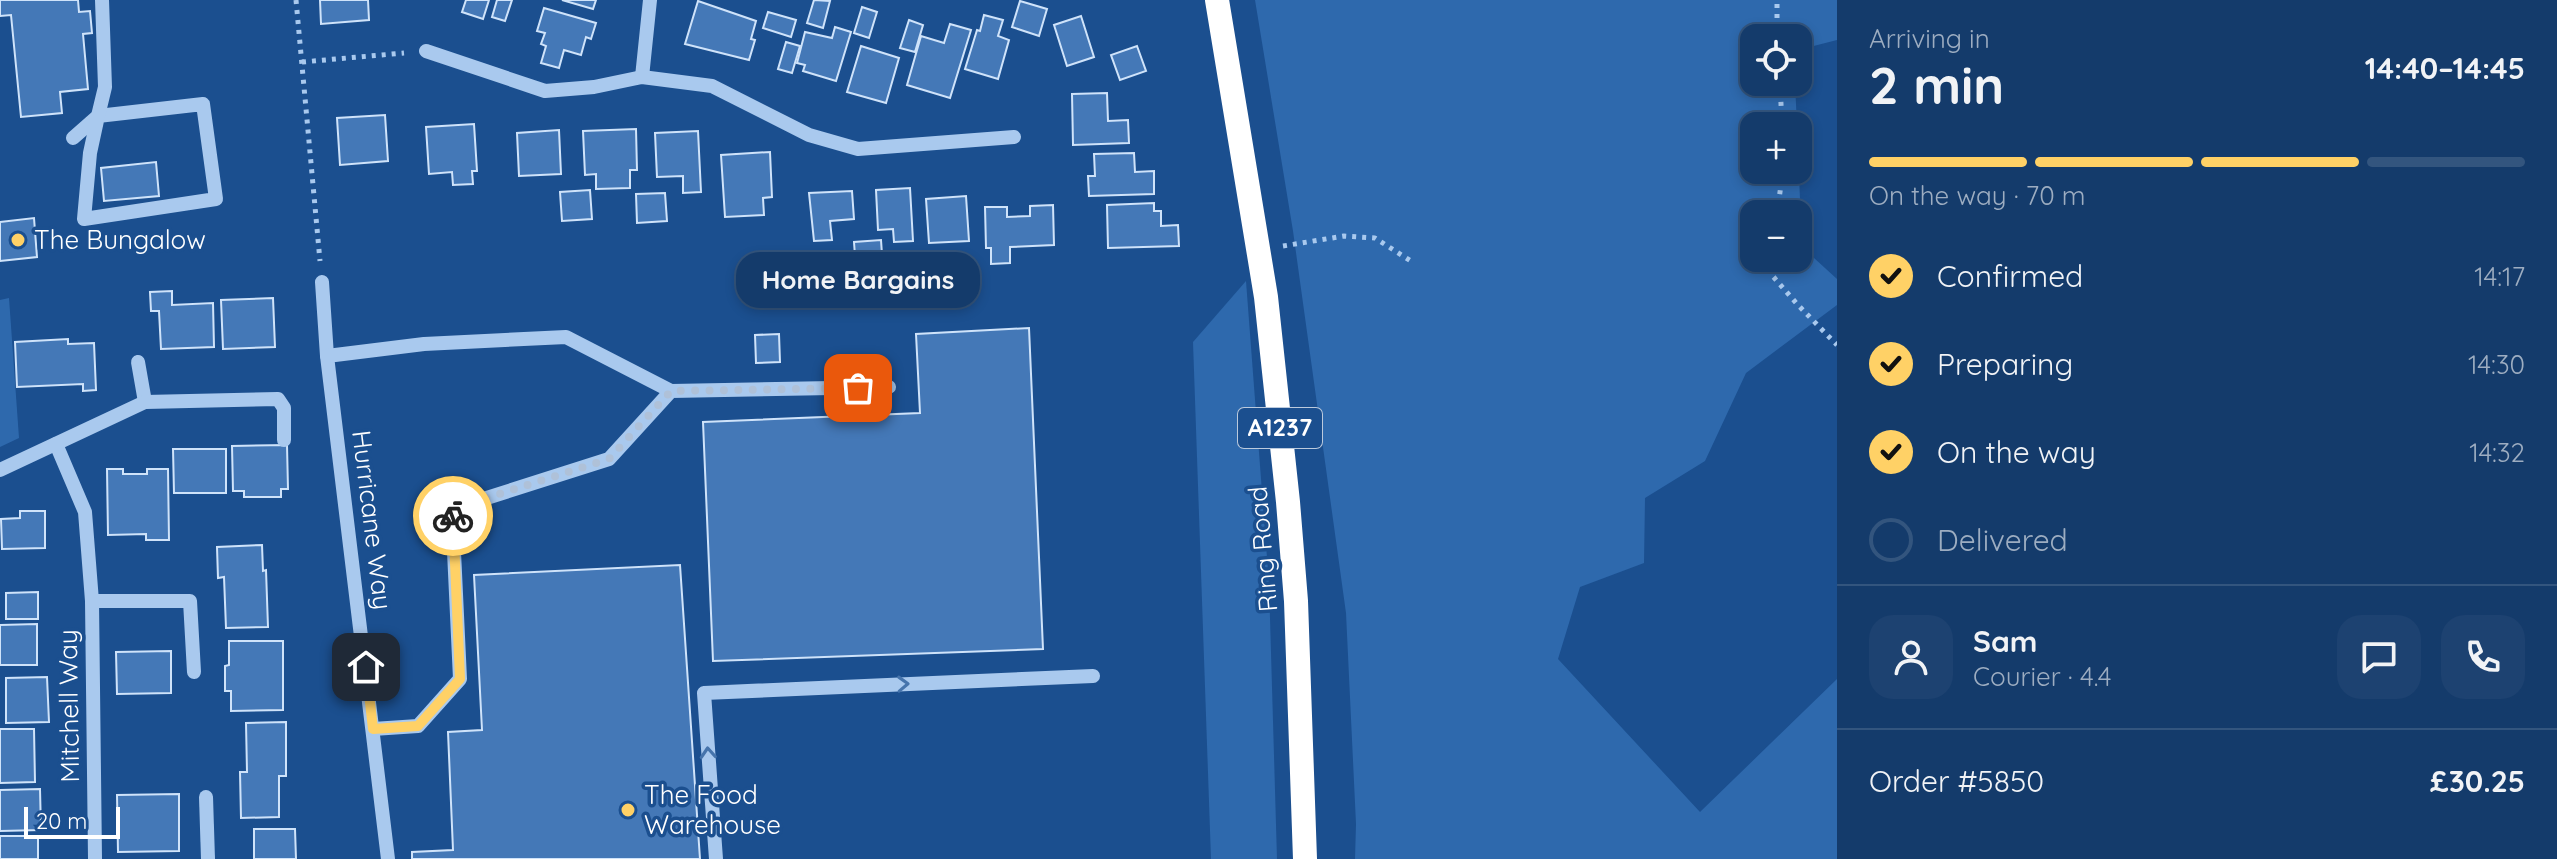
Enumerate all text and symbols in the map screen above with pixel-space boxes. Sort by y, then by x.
text: Arriving in [1869,22,1990,55]
map controls [1740,24,1812,272]
button: locate [1740,24,1812,96]
text: 14:40–14:45 [2365,49,2525,87]
text: 2 min [1869,52,2004,117]
button: + [1740,112,1812,184]
text: On the way · 70 m [1869,179,2085,212]
button: − [1740,200,1812,272]
place label: The Bungalow [34,223,206,256]
marker: The Bungalow [9,231,27,249]
callout: Home Bargains [736,252,980,308]
icon: check [1869,254,1913,298]
text: Confirmed [1937,257,2083,295]
text: 14:17 [2474,260,2525,293]
text: Home Bargains [762,263,954,296]
icon: check [1869,342,1913,386]
text: Preparing [1937,345,2073,383]
text: 14:30 [2468,348,2525,381]
pin [824,354,892,422]
icon: bag [836,366,880,410]
road number: A1237 [1238,408,1322,448]
street label: Hurricane Way [345,428,400,612]
icon: check [1869,430,1913,474]
text: On the way [1937,433,2096,471]
text: 14:32 [2469,436,2525,469]
courier [413,476,493,556]
street label: Ring Road [1241,485,1284,613]
icon: bike [431,494,475,538]
text: Delivered [1937,521,2068,559]
button: person [1869,615,1953,699]
button: chat [2337,615,2421,699]
button: phone [2441,615,2525,699]
text: Sam [1973,622,2037,660]
street label: Mitchell Way [51,629,86,783]
pin [332,633,400,701]
icon: home [344,645,388,689]
text: Courier · 4.4 [1973,660,2111,693]
one-way arrow [897,676,910,693]
one-way arrow [700,746,717,759]
text: Order #5850 [1869,762,2044,800]
text: £30.25 [2430,762,2525,800]
place label: The Food Warehouse [644,778,781,841]
marker: The Food Warehouse [619,801,637,819]
scale bar [24,803,120,839]
text: 20 m [36,807,87,835]

